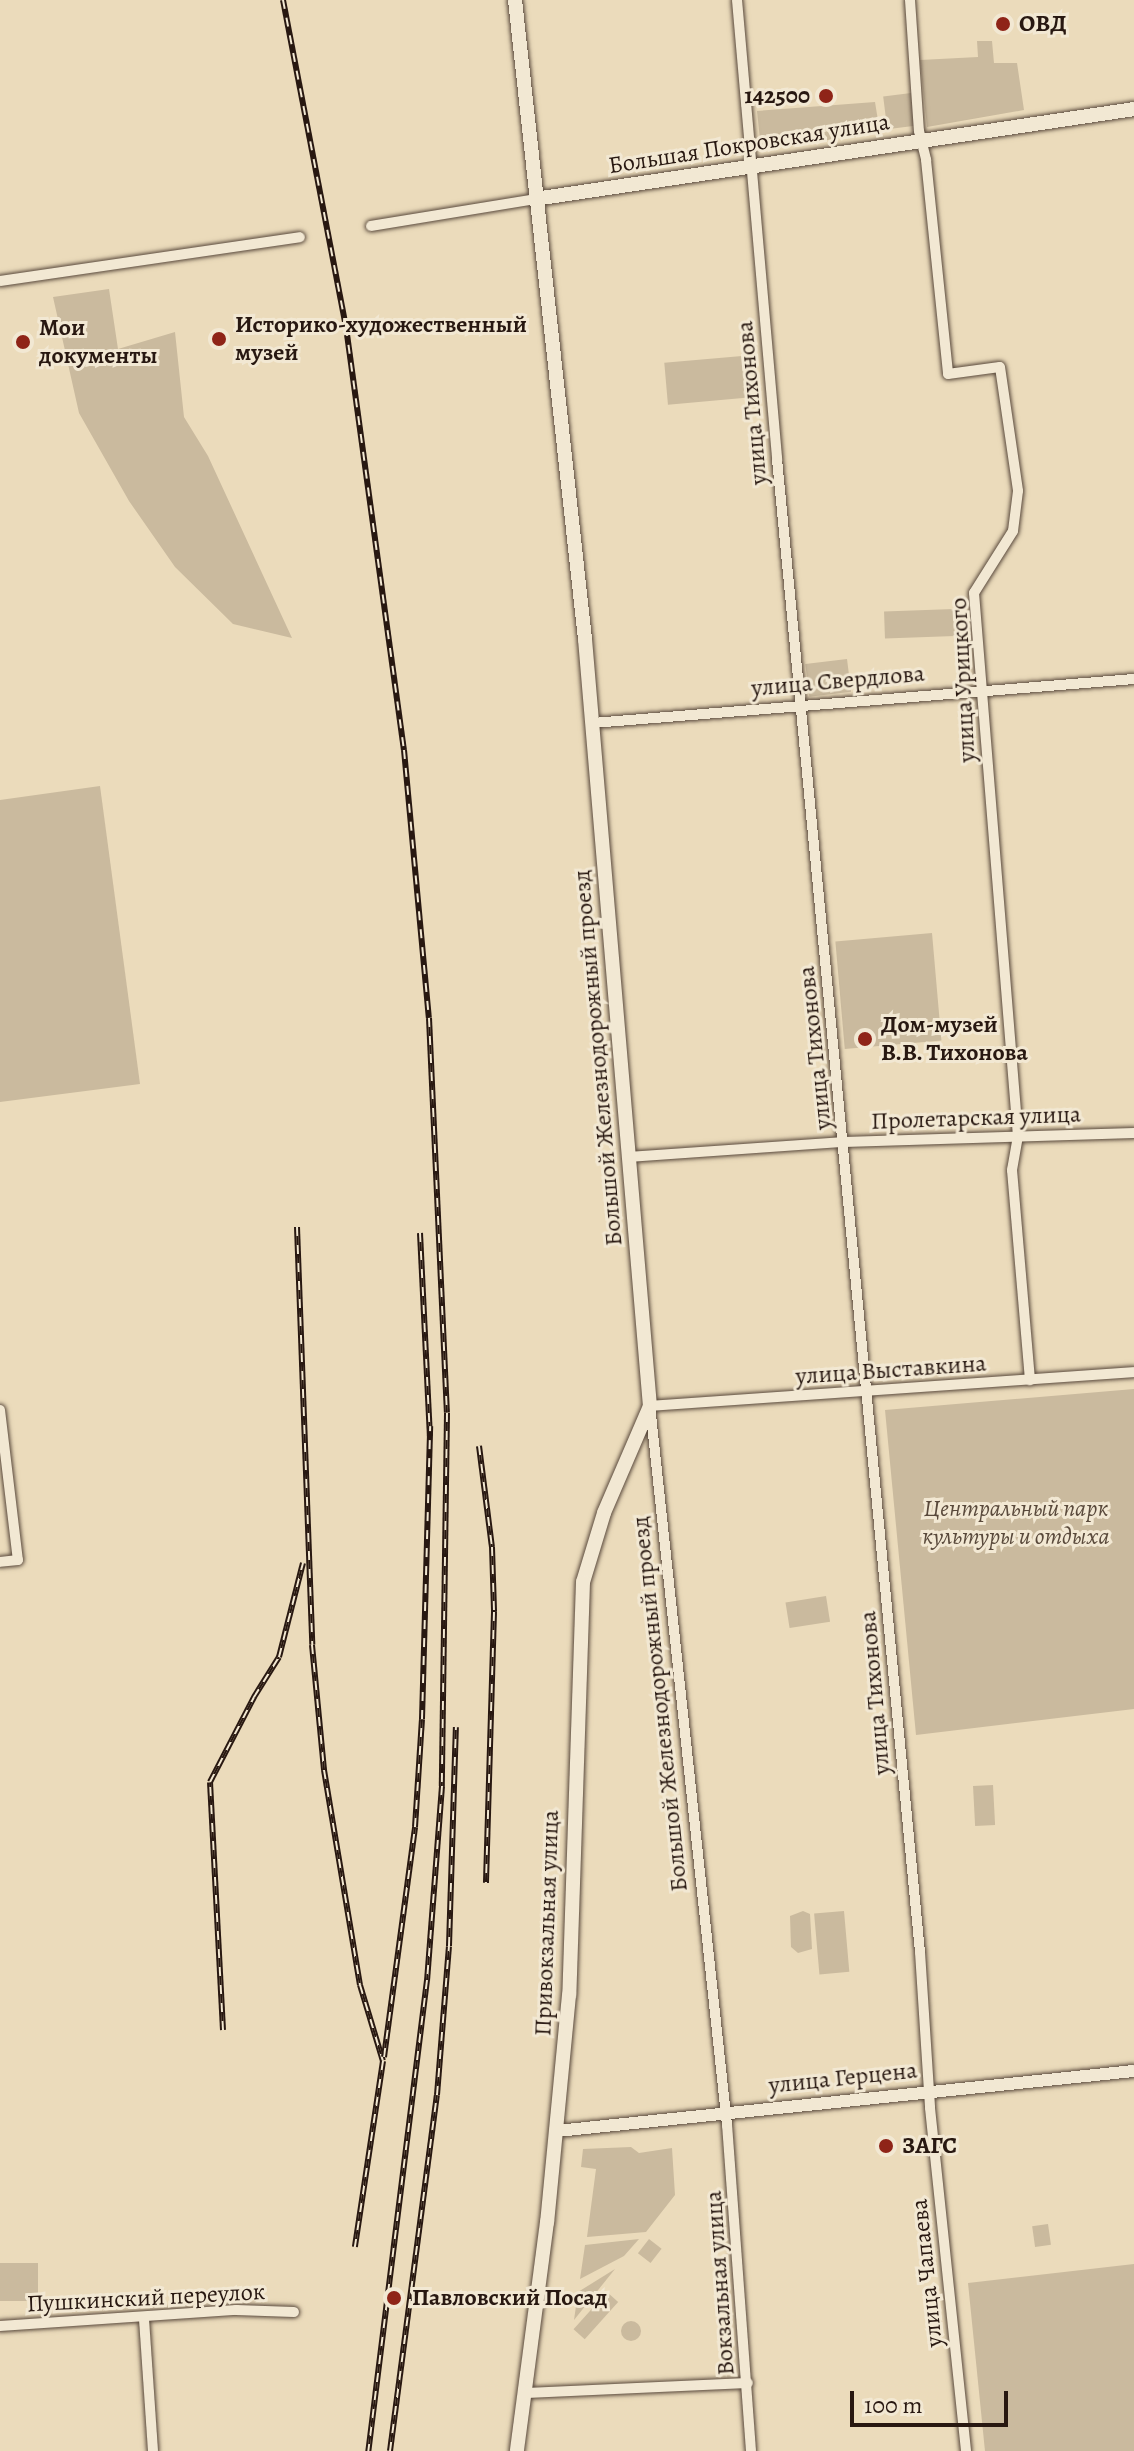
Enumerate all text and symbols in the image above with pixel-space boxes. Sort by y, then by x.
place label: ОВД [1019,10,1067,38]
marker: ОВД [994,15,1012,33]
place label: 142500 [744,82,810,110]
marker: 142500 [817,87,835,105]
street label: Большая Покровская улица [606,108,892,180]
place label: Историко-художественный музей [235,311,527,367]
place label: Мои документы [39,314,157,370]
street label: улица Тихонова [730,320,774,486]
marker: Историко-художественный музей [210,330,228,348]
marker: Мои документы [14,333,32,351]
street label: улица Урицкого [944,597,982,763]
street label: улица Свердлова [750,659,926,703]
street label: Большой Железнодорожный проезд [567,869,629,1247]
street label: улица Тихонова [792,965,838,1131]
place label: Дом-музей В.В. Тихонова [881,1011,1028,1067]
marker: Дом-музей В.В. Тихонова [856,1030,874,1048]
street label: Пролетарская улица [871,1100,1081,1136]
street label: улица Выставкина [795,1349,987,1391]
park label: Центральный парк культуры и отдыха [922,1495,1110,1551]
street label: Большой Железнодорожный проезд [626,1515,694,1893]
street label: улица Тихонова [853,1610,897,1776]
street label: Привокзальная улица [529,1809,565,2037]
street label: улица Герцена [767,2056,919,2100]
place label: ЗАГС [902,2132,957,2160]
marker: ЗАГС [877,2137,895,2155]
street label: Вокзальная улица [699,2190,741,2376]
street label: улица Чапаева [905,2197,949,2349]
street label: Пушкинский переулок [26,2277,266,2319]
place label: Павловский Посад [412,2284,607,2312]
marker: Павловский Посад [383,2287,405,2309]
scale bar [854,2375,1012,2425]
text: 100 m [864,2389,923,2421]

